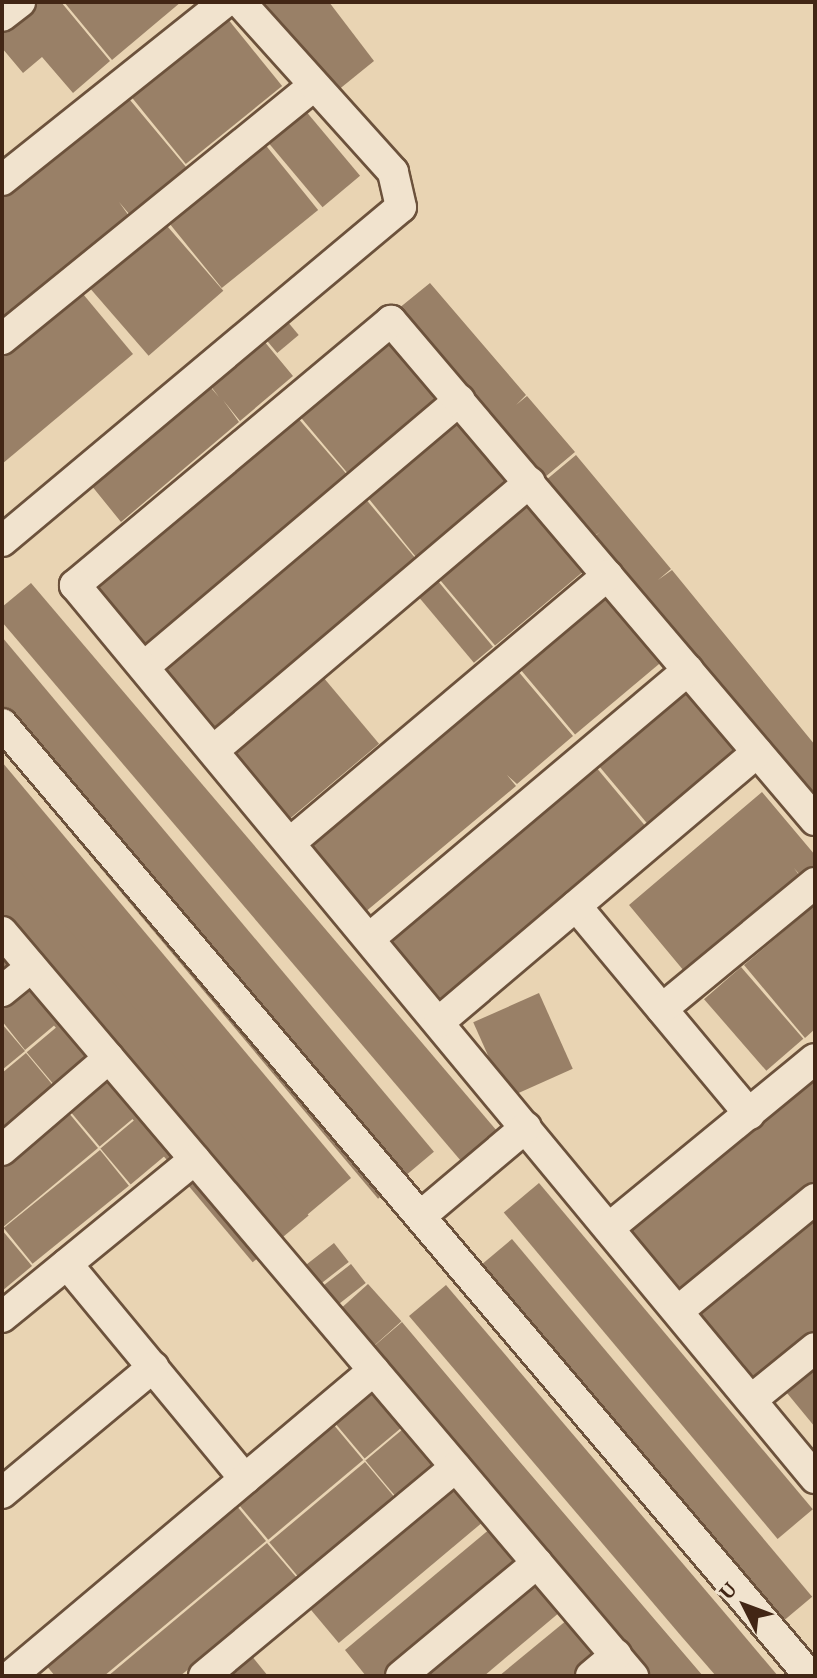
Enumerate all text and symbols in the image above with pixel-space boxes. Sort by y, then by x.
north arrow [705,1566,785,1646]
text: U [710,1574,744,1606]

